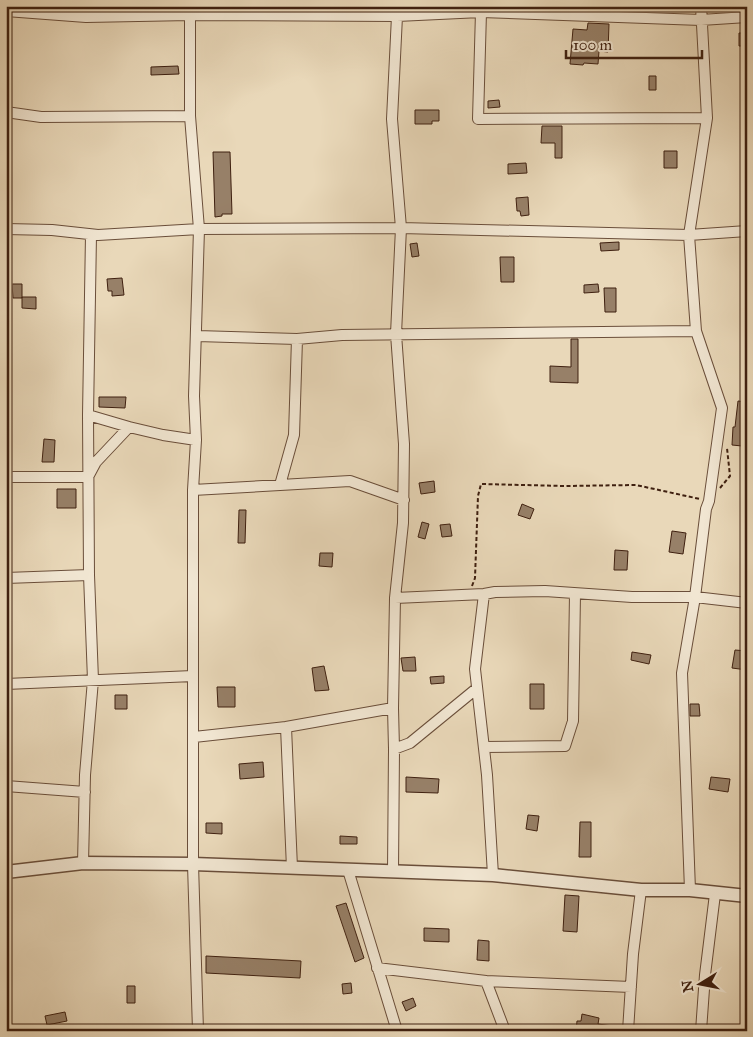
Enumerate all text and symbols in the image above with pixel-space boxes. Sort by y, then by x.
scale bar [566,28,702,60]
text: 100 m [573,36,613,54]
north arrow [676,960,726,1010]
text: N [678,979,697,993]

